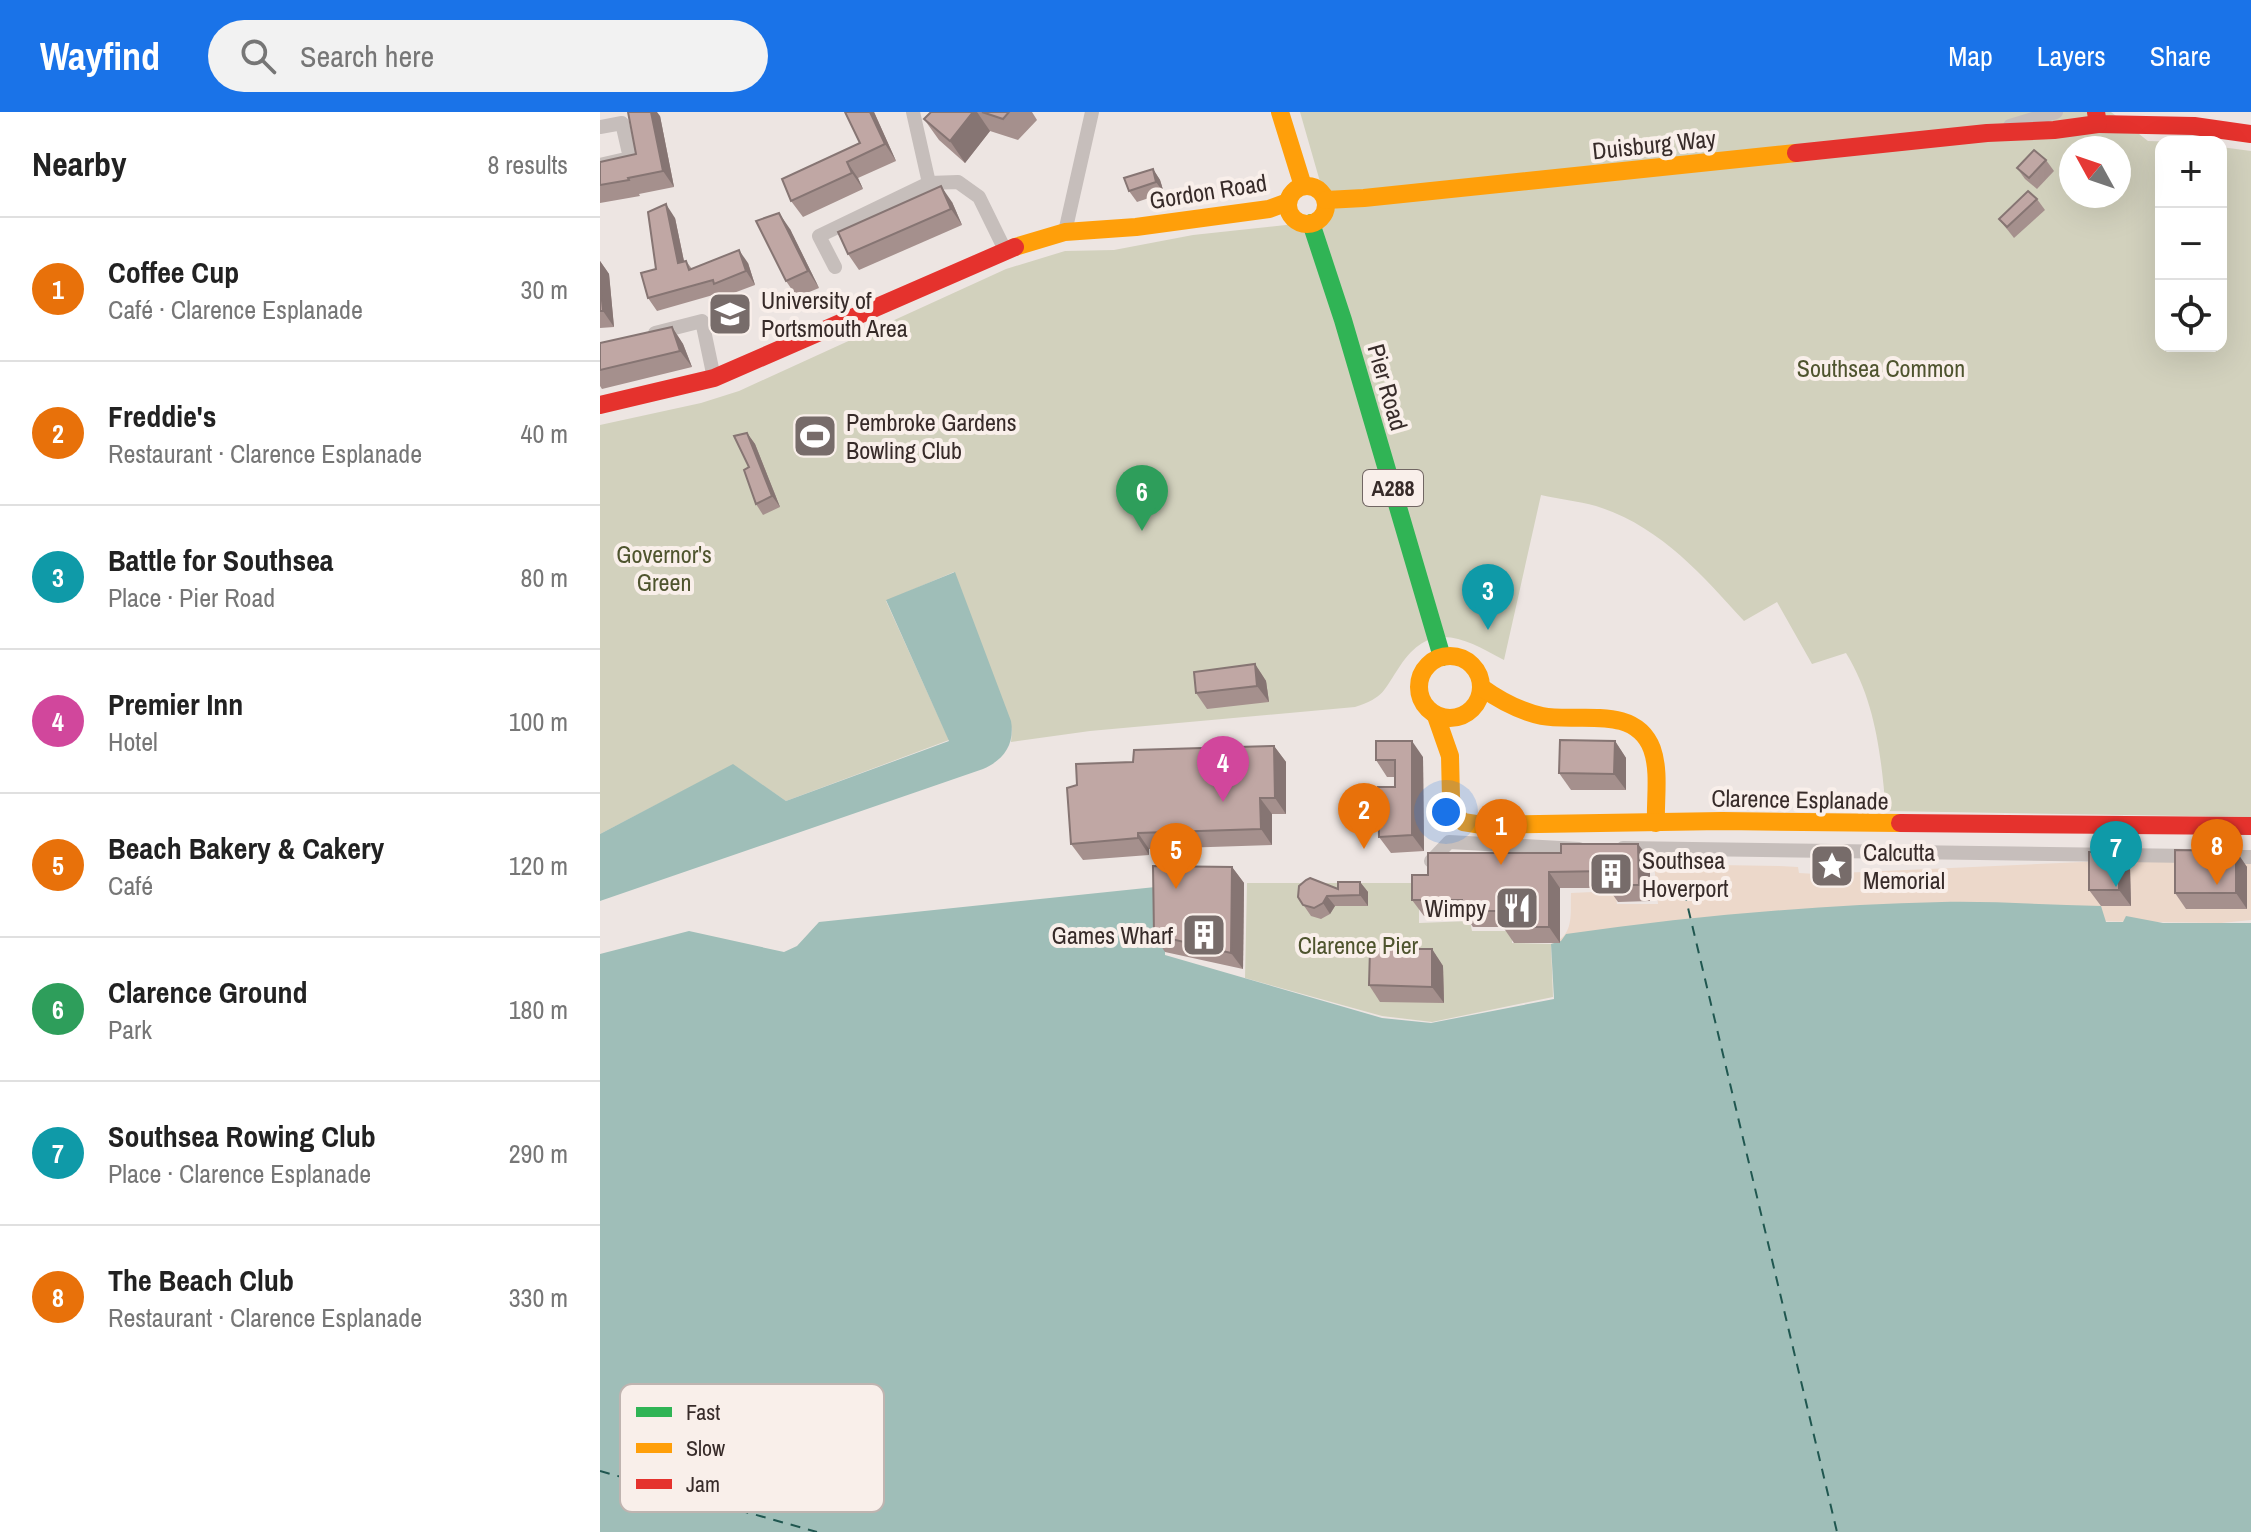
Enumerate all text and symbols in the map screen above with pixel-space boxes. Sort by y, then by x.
search box [208,20,768,92]
text: Wayfind [40,31,160,82]
icon: search [236,34,280,78]
text: Search here [300,36,434,76]
text: Map [1948,37,1993,75]
text: Layers [2037,37,2106,75]
text: Share [2150,37,2211,75]
street label: Duisburg Way [1591,122,1717,166]
north arrow [2059,136,2131,208]
map controls [2155,136,2227,352]
button: + [2155,136,2227,208]
text: Nearby [32,141,127,187]
text: 8 results [487,147,568,182]
street label: Gordon Road [1147,166,1269,216]
button: − [2155,208,2227,280]
text: Coffee Cup [108,252,239,292]
text: 1 [52,272,64,307]
text: 30 m [521,272,568,307]
button: locate [2155,280,2227,352]
place label: University of Portsmouth Area [761,284,908,344]
school or university icon: University of Portsmouth Area [706,290,754,338]
text: Café · Clarence Esplanade [108,292,363,327]
street label: Pier Road [1360,340,1416,434]
park label: Southsea Common [1797,352,1965,384]
text: Freddie's [108,396,216,436]
place label: Pembroke Gardens Bowling Club [846,406,1017,466]
sports icon: Pembroke Gardens Bowling Club [791,412,839,460]
text: 2 [52,416,64,451]
text: 40 m [521,416,568,451]
text: Restaurant · Clarence Esplanade [108,436,422,471]
pin: 6 [1116,465,1168,531]
road number: A288 [1363,470,1423,506]
park label: Governor's Green [616,538,712,598]
text: Battle for Southsea [108,540,334,580]
text: 3 [52,560,64,595]
text: 80 m [521,560,568,595]
pin: 3 [1462,564,1514,630]
text: Place · Pier Road [108,580,275,615]
text: Premier Inn [108,684,243,724]
text: 4 [52,704,64,739]
text: 100 m [509,704,568,739]
text: Hotel [108,724,158,759]
pin: 4 [1197,736,1249,802]
street label: Clarence Esplanade [1711,781,1889,817]
pin: 2 [1338,783,1390,849]
your location [1426,792,1466,832]
pin: 1 [1475,799,1527,865]
pin: 8 [2191,819,2243,885]
pin: 7 [2090,821,2142,887]
pin: 5 [1150,823,1202,889]
text: Beach Bakery & Cakery [108,828,384,868]
place label: Calcutta Memorial [1863,836,1945,896]
place icon: Calcutta Memorial [1808,842,1856,890]
place label: Southsea Hoverport [1642,844,1729,904]
text: 5 [52,848,64,883]
text: 120 m [509,848,568,883]
building icon: Southsea Hoverport [1587,850,1635,898]
text: Café [108,868,153,903]
restaurant icon: Wimpy [1493,884,1541,932]
place label: Wimpy [1425,892,1486,924]
building icon: Games Wharf [1180,911,1228,959]
place label: Games Wharf [1052,919,1174,951]
park label: Clarence Pier [1298,929,1419,961]
text: Clarence Ground [108,972,308,1012]
text: 6 [52,992,64,1027]
text: 180 m [509,992,568,1027]
text: Park [108,1012,152,1047]
text: Southsea Rowing Club [108,1116,376,1156]
text: 7 [52,1136,64,1171]
text: 290 m [509,1136,568,1171]
text: Place · Clarence Esplanade [108,1156,371,1191]
text: The Beach Club [108,1260,294,1300]
text: 8 [52,1280,64,1315]
text: 330 m [509,1280,568,1315]
text: Restaurant · Clarence Esplanade [108,1300,422,1335]
legend [620,1384,884,1512]
text: Fast [686,1397,720,1427]
text: Slow [686,1433,725,1463]
text: Jam [686,1469,720,1499]

